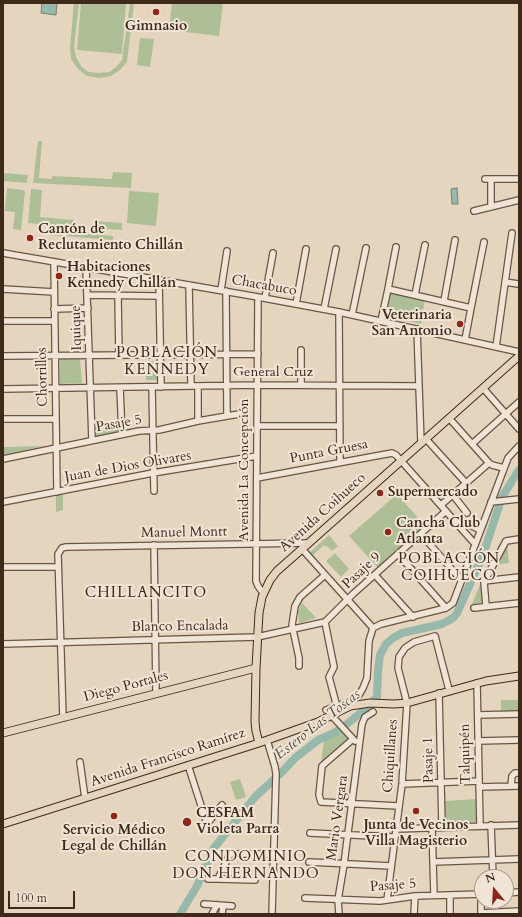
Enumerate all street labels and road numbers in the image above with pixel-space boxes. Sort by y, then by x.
street label: Chacabuco [230,272,298,300]
street label: Iquique [68,305,86,351]
street label: Chorrillos [34,347,52,407]
street label: General Cruz [233,365,313,381]
street label: Avenida La Concepción [237,398,253,542]
street label: Pasaje 5 [95,412,143,436]
street label: Punta Gruesa [289,436,369,468]
street label: Juan de Dios Olivares [64,448,192,486]
street label: Avenida Coihueco [276,470,370,556]
street label: Manuel Montt [141,524,227,542]
street label: Pasaje 9 [339,549,385,593]
street label: Blanco Encalada [131,618,229,636]
street label: Diego Portales [82,668,170,706]
street label: Chiquillanes [380,719,402,793]
street label: Talquipén [457,723,475,785]
street label: Avenida Francisco Ramírez [89,725,247,791]
street label: Pasaje 1 [420,737,438,783]
street label: Mario Vergara [324,774,352,862]
street label: Pasaje 5 [369,876,417,896]

